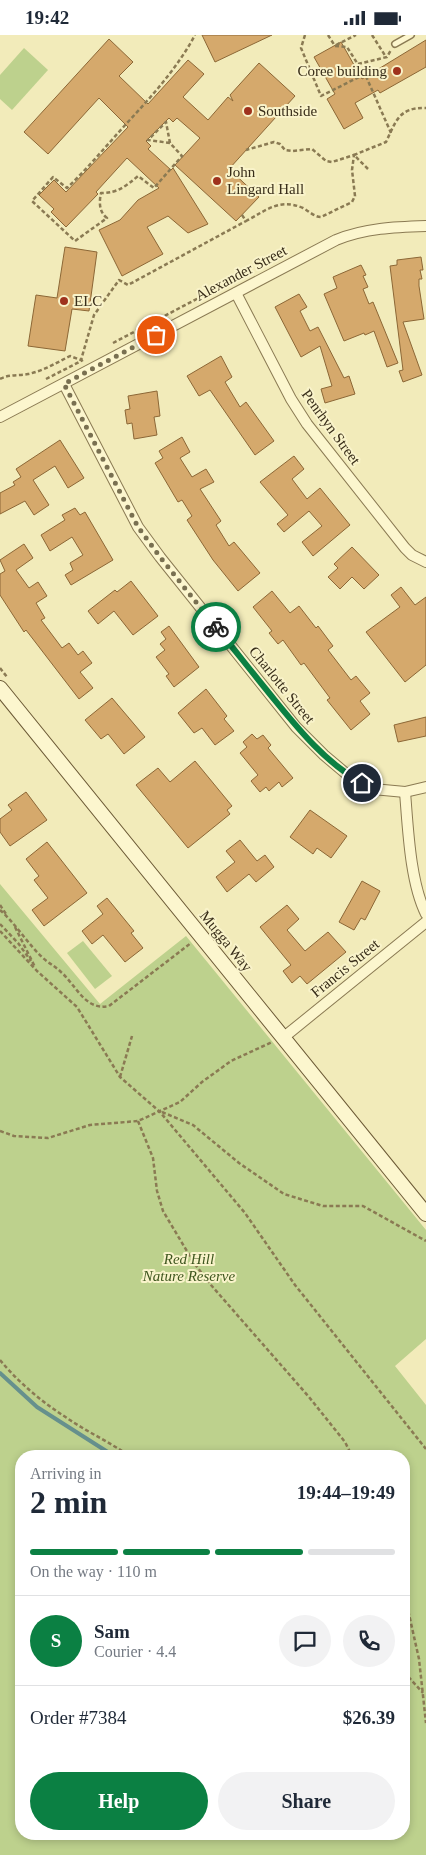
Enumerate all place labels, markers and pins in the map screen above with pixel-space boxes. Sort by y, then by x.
place label: Coree building [297,63,387,79]
marker: Coree building [391,65,403,77]
place label: Southside [258,103,318,119]
marker: Southside [242,105,254,117]
place label: John Lingard Hall [227,164,304,197]
marker: John Lingard Hall [211,175,223,187]
place label: ELC [74,293,102,309]
marker: ELC [58,295,70,307]
pin [135,314,177,356]
pin [341,762,383,804]

